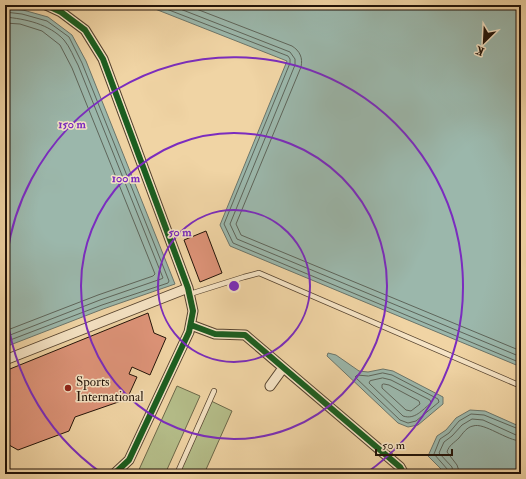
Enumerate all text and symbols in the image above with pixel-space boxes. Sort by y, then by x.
north arrow [464,22,504,62]
text: K [473,43,486,58]
text: 150 m [58,117,86,132]
text: 100 m [112,171,141,186]
text: 50 m [168,225,192,240]
centre of rings [227,279,241,293]
place label: Sports International [76,374,144,405]
marker: Sports International [63,383,73,393]
scale bar [376,431,452,457]
text: 50 m [382,438,406,453]

